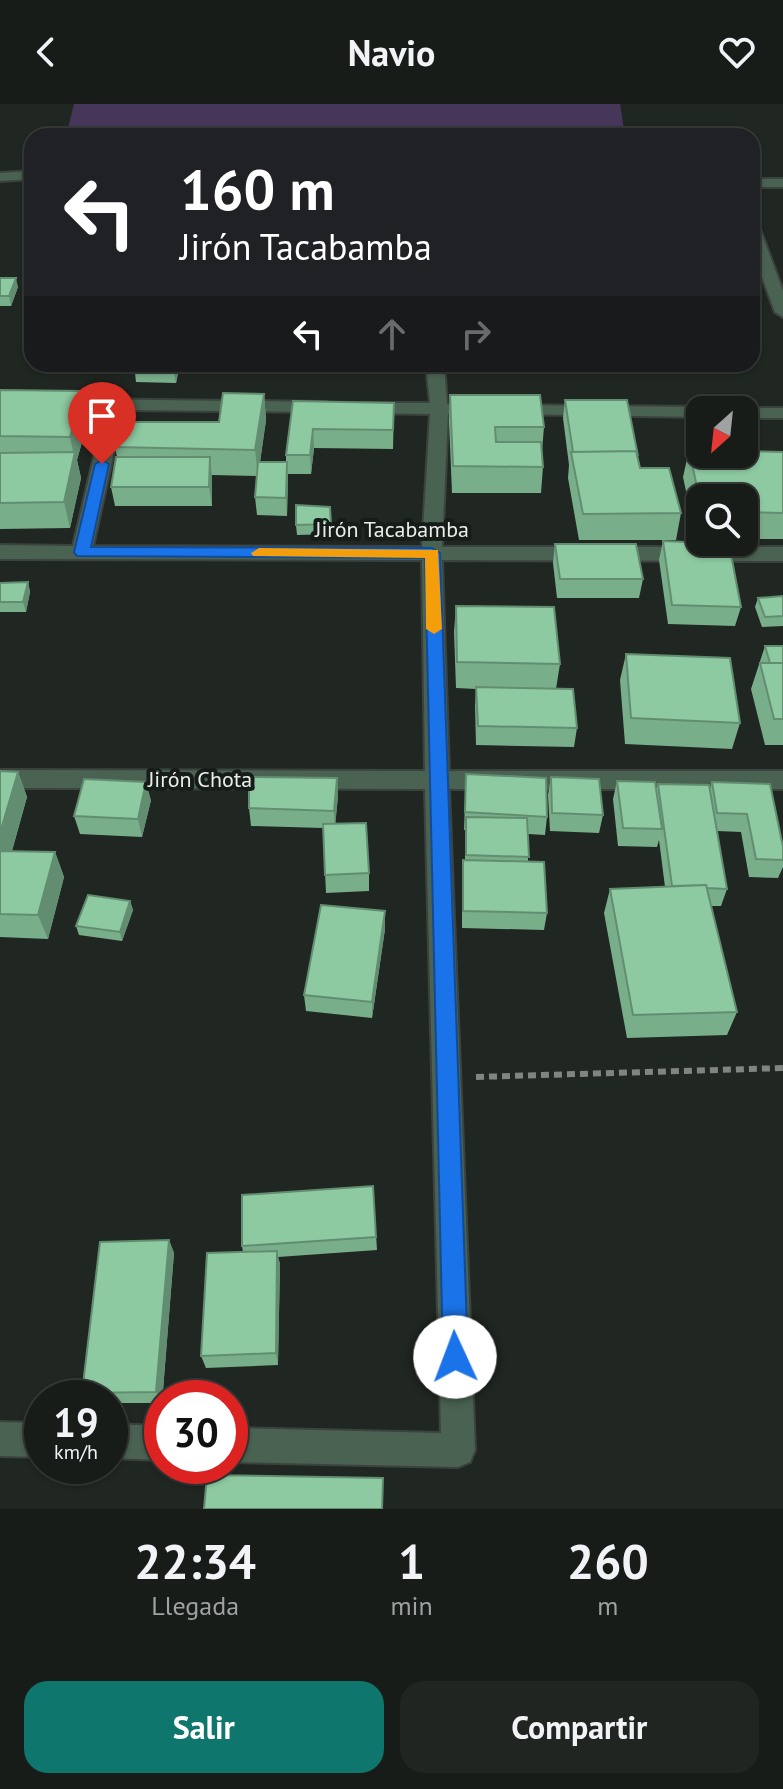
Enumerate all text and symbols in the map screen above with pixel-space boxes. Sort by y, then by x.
text: Navio [348,29,435,76]
icon: back [24,30,68,74]
icon: heart [715,30,759,74]
text: 160 m [180,153,335,225]
icon: left [48,160,152,264]
text: Jirón Tacabamba [180,223,432,270]
icon: left [286,312,330,356]
icon: ahead [370,312,414,356]
icon: right [454,312,498,356]
pin [68,382,136,464]
icon: arrive [80,394,124,438]
north arrow [686,396,758,468]
map controls [686,396,758,556]
button: search [686,484,758,556]
street label: Jirón Tacabamba [314,515,469,543]
street label: Jirón Chota [147,765,252,793]
position arrow [413,1315,497,1399]
speed limit sign: 30 [144,1380,248,1484]
text: 19 [53,1396,99,1448]
text: km/h [54,1439,98,1465]
text: 22:34 [134,1530,256,1592]
text: 1 [398,1530,425,1592]
text: 260 [567,1530,649,1592]
text: Llegada [151,1589,239,1622]
text: min [390,1589,433,1622]
text: m [597,1589,618,1622]
button: Salir [24,1681,384,1773]
button: Compartir [400,1681,759,1773]

